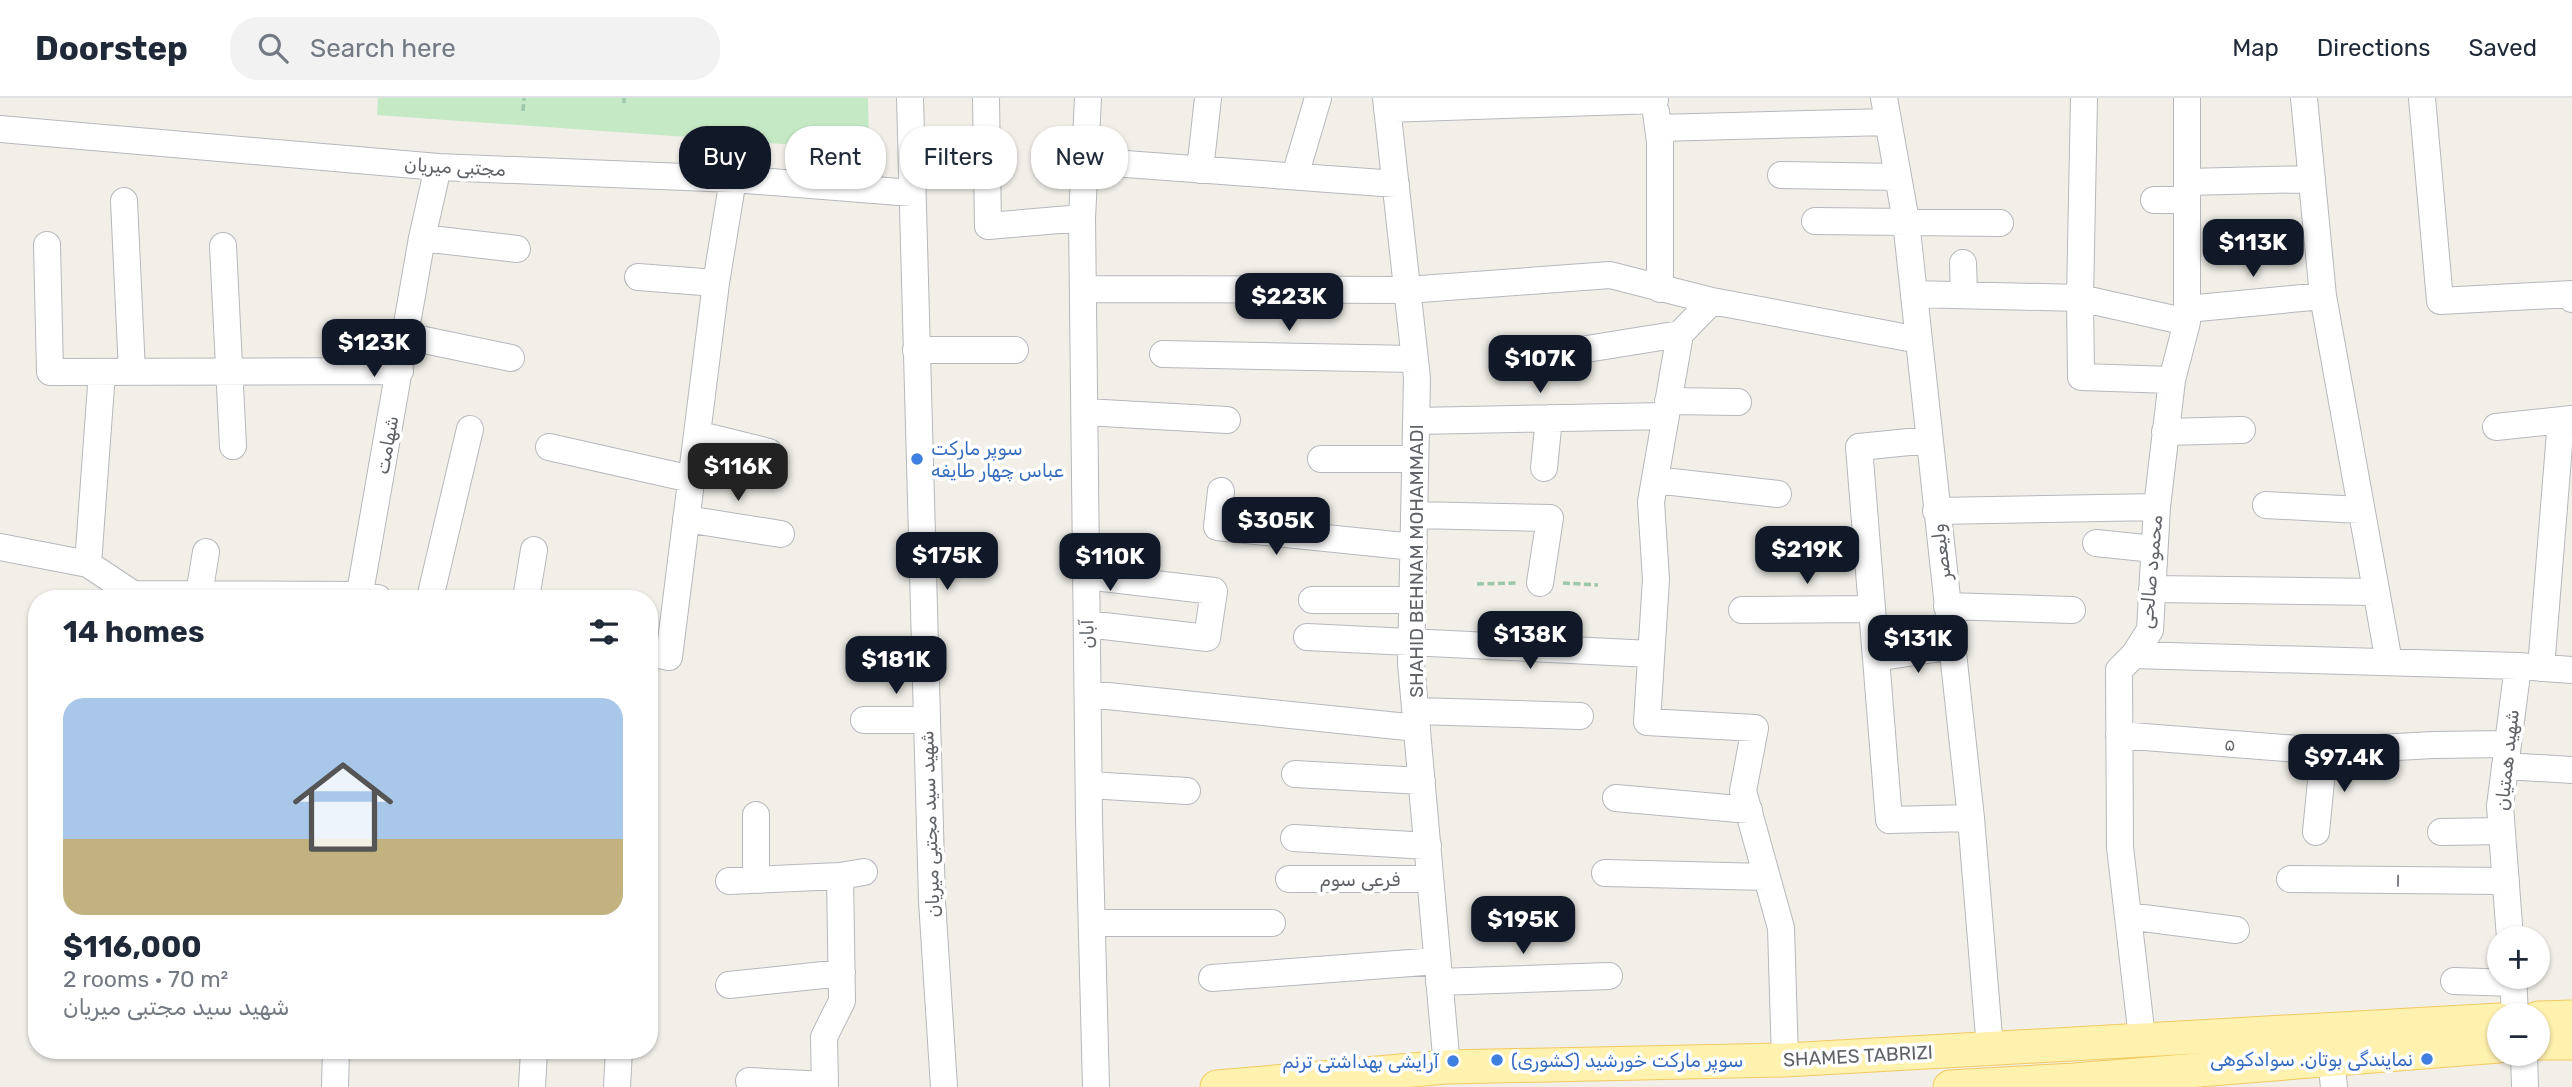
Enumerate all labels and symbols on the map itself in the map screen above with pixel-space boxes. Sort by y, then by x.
street label: مجتبی میریان [403,153,507,181]
pin: $113K [2204,220,2302,279]
pin: $223K [1240,274,1338,333]
pin: $123K [325,320,423,379]
pin: $107K [1491,336,1589,395]
street label: شهامت [371,414,403,476]
street label: SHAHID BEHNAM MOHAMMADI [1405,424,1428,698]
place label: سوپر مارکت عباس چهار طایفه [931,437,1064,482]
pin: $116K [689,444,787,503]
marker: سوپر مارکت عباس چهار طایفه [909,451,925,467]
pin: $305K [1227,498,1325,557]
street label: محمود صالحی [2135,514,2167,630]
street label: ولیعصر [1926,522,1956,583]
pin: $219K [1758,526,1856,586]
pin: $175K [898,532,996,592]
pin: $110K [1061,533,1159,593]
pin: $138K [1481,612,1579,671]
pin: $131K [1869,616,1967,675]
street label: آبان [1075,619,1099,649]
pin: $181K [847,636,945,696]
street label: شهید همتیان [2490,708,2524,812]
street label: شهید سید مجتبی میریان [915,730,945,918]
street label: ۵ [2223,732,2237,756]
pin: $97.4K [2287,734,2401,794]
street label: فرعی سوم [1320,868,1400,892]
street label: ۱ [2395,868,2401,892]
pin: $195K [1474,896,1572,956]
street label: SHAMES TABRIZI [1783,1041,1933,1071]
place label: نمایندگی بوتان. سوادکوهی [2210,1048,2413,1071]
place label: سوپر مارکت خورشید (کشوری) [1511,1049,1744,1074]
place label: آرایشی بهداشتی ترنم [1282,1050,1440,1074]
marker: نمایندگی بوتان. سوادکوهی [2419,1051,2435,1067]
marker: سوپر مارکت خورشید (کشوری) [1489,1052,1505,1068]
marker: آرایشی بهداشتی ترنم [1445,1053,1461,1069]

